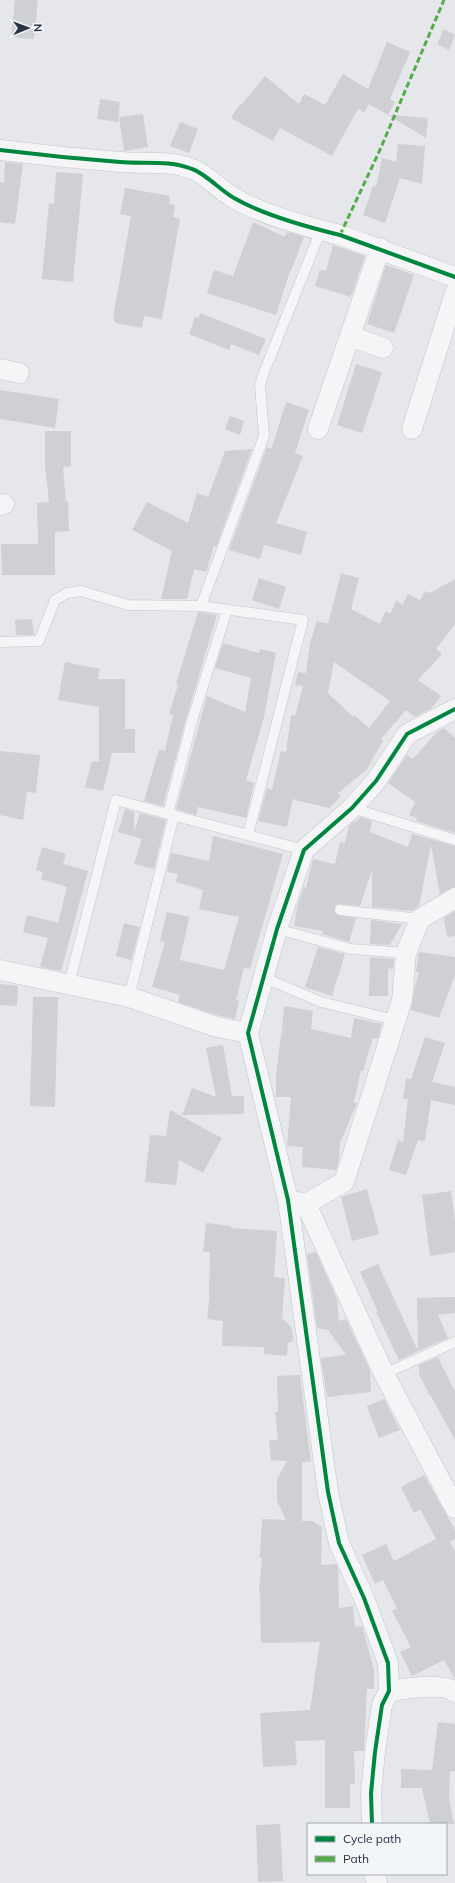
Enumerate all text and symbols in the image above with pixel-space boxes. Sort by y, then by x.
north arrow [8,8,48,48]
text: N [31,24,45,32]
legend [307,1823,447,1875]
text: Cycle path [343,1831,401,1846]
text: Path [343,1851,369,1866]

